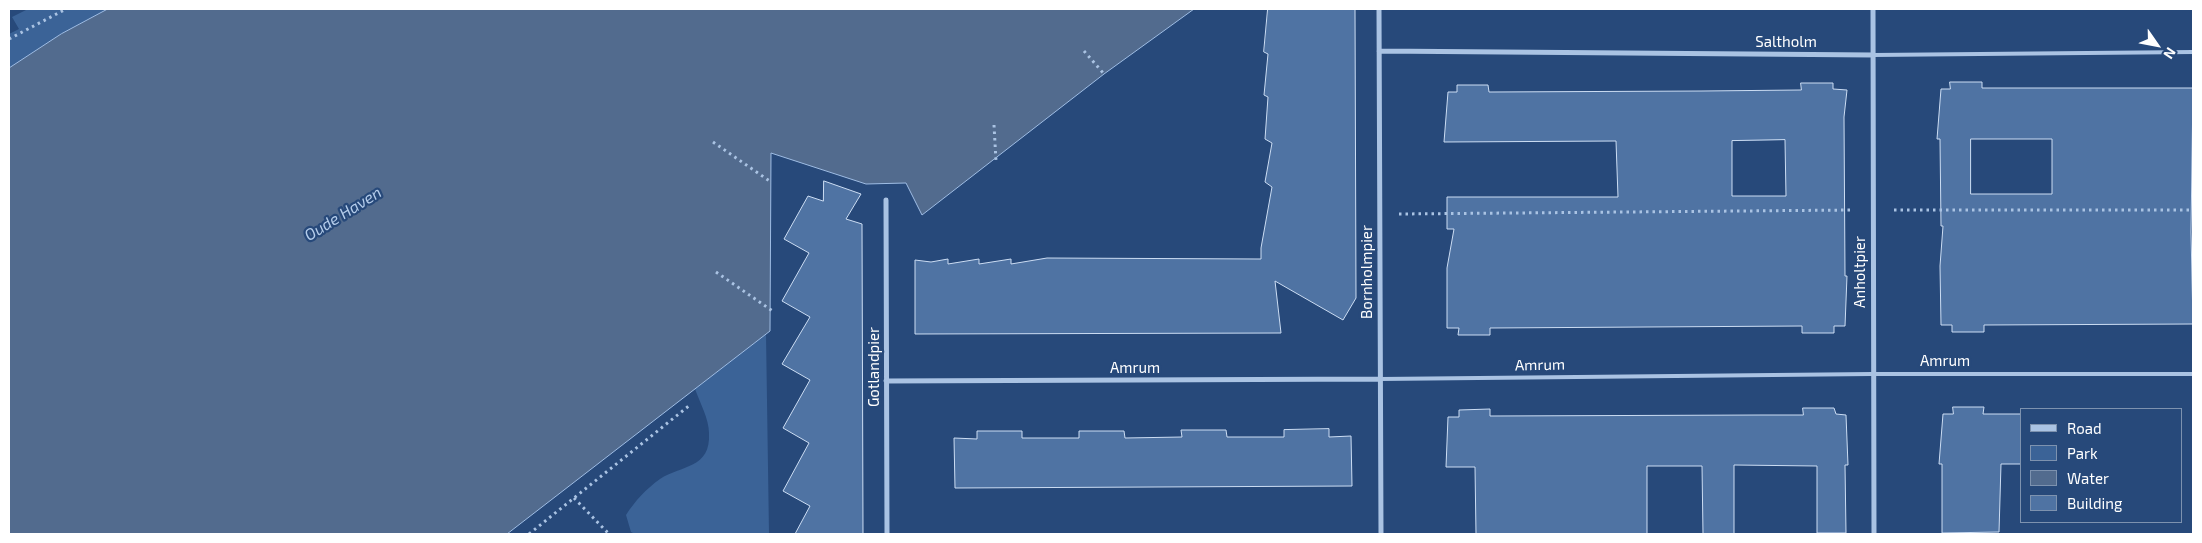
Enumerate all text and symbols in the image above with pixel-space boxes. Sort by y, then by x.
north arrow [2132,20,2182,70]
street label: Saltholm [1755,33,1817,51]
text: N [2160,45,2180,62]
water label: Oude Haven [301,183,385,245]
street label: Bornholmpier [1358,225,1376,319]
street label: Anholtpier [1851,236,1869,308]
street label: Gotlandpier [865,327,883,407]
street label: Amrum [1920,352,1970,370]
street label: Amrum [1515,356,1565,374]
street label: Amrum [1110,359,1160,377]
legend [2020,408,2182,523]
text: Road [2067,419,2102,437]
text: Park [2067,444,2098,462]
text: Water [2067,469,2109,487]
text: Building [2067,494,2122,512]

